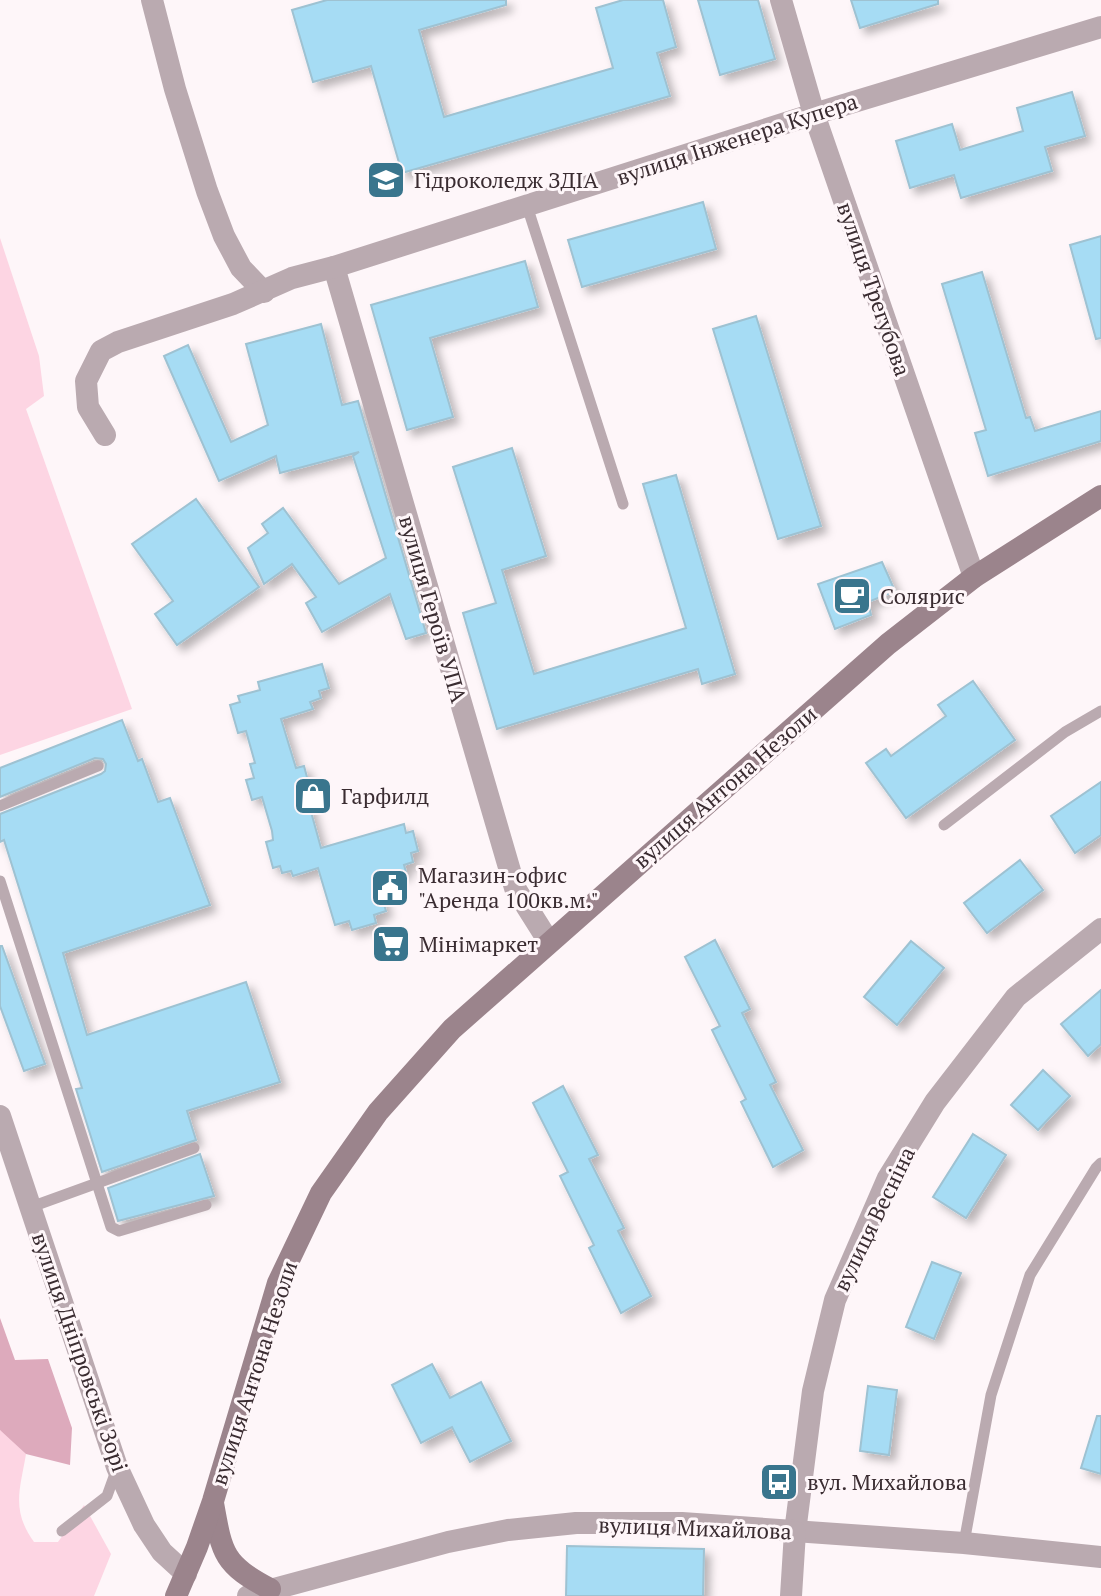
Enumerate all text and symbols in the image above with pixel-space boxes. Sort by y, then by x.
street label: вулиця Інженера Купера [613,86,861,191]
school or university icon: Гідроколедж ЗДIА [365,159,407,201]
place label: Гідроколедж ЗДIА [414,165,599,194]
street label: вулиця Трегубова [831,198,918,380]
street label: вулиця Героїв УПА [393,512,474,707]
cafe icon: Солярис [831,575,873,617]
place label: Солярис [880,581,965,610]
street label: вулиця Антона Незоли [627,699,822,874]
shop icon: Гарфилд [292,775,334,817]
place label: Гарфилд [341,781,429,810]
place label: Магазин-офис "Аренда 100кв.м." [418,860,599,914]
public building icon: Магазин-офис "Аренда 100кв.м." [369,867,411,909]
supermarket icon: Мінімаркет [370,923,412,965]
place label: Мінімаркет [419,929,538,958]
street label: вулиця Весніна [826,1142,921,1296]
street label: вулиця Дніпровські Зорі [26,1228,135,1476]
street label: вулиця Антона Незоли [204,1257,303,1488]
bus stop icon: вул. Михайлова [758,1461,800,1503]
place label: вул. Михайлова [807,1467,967,1496]
street label: вулиця Михайлова [598,1510,792,1545]

